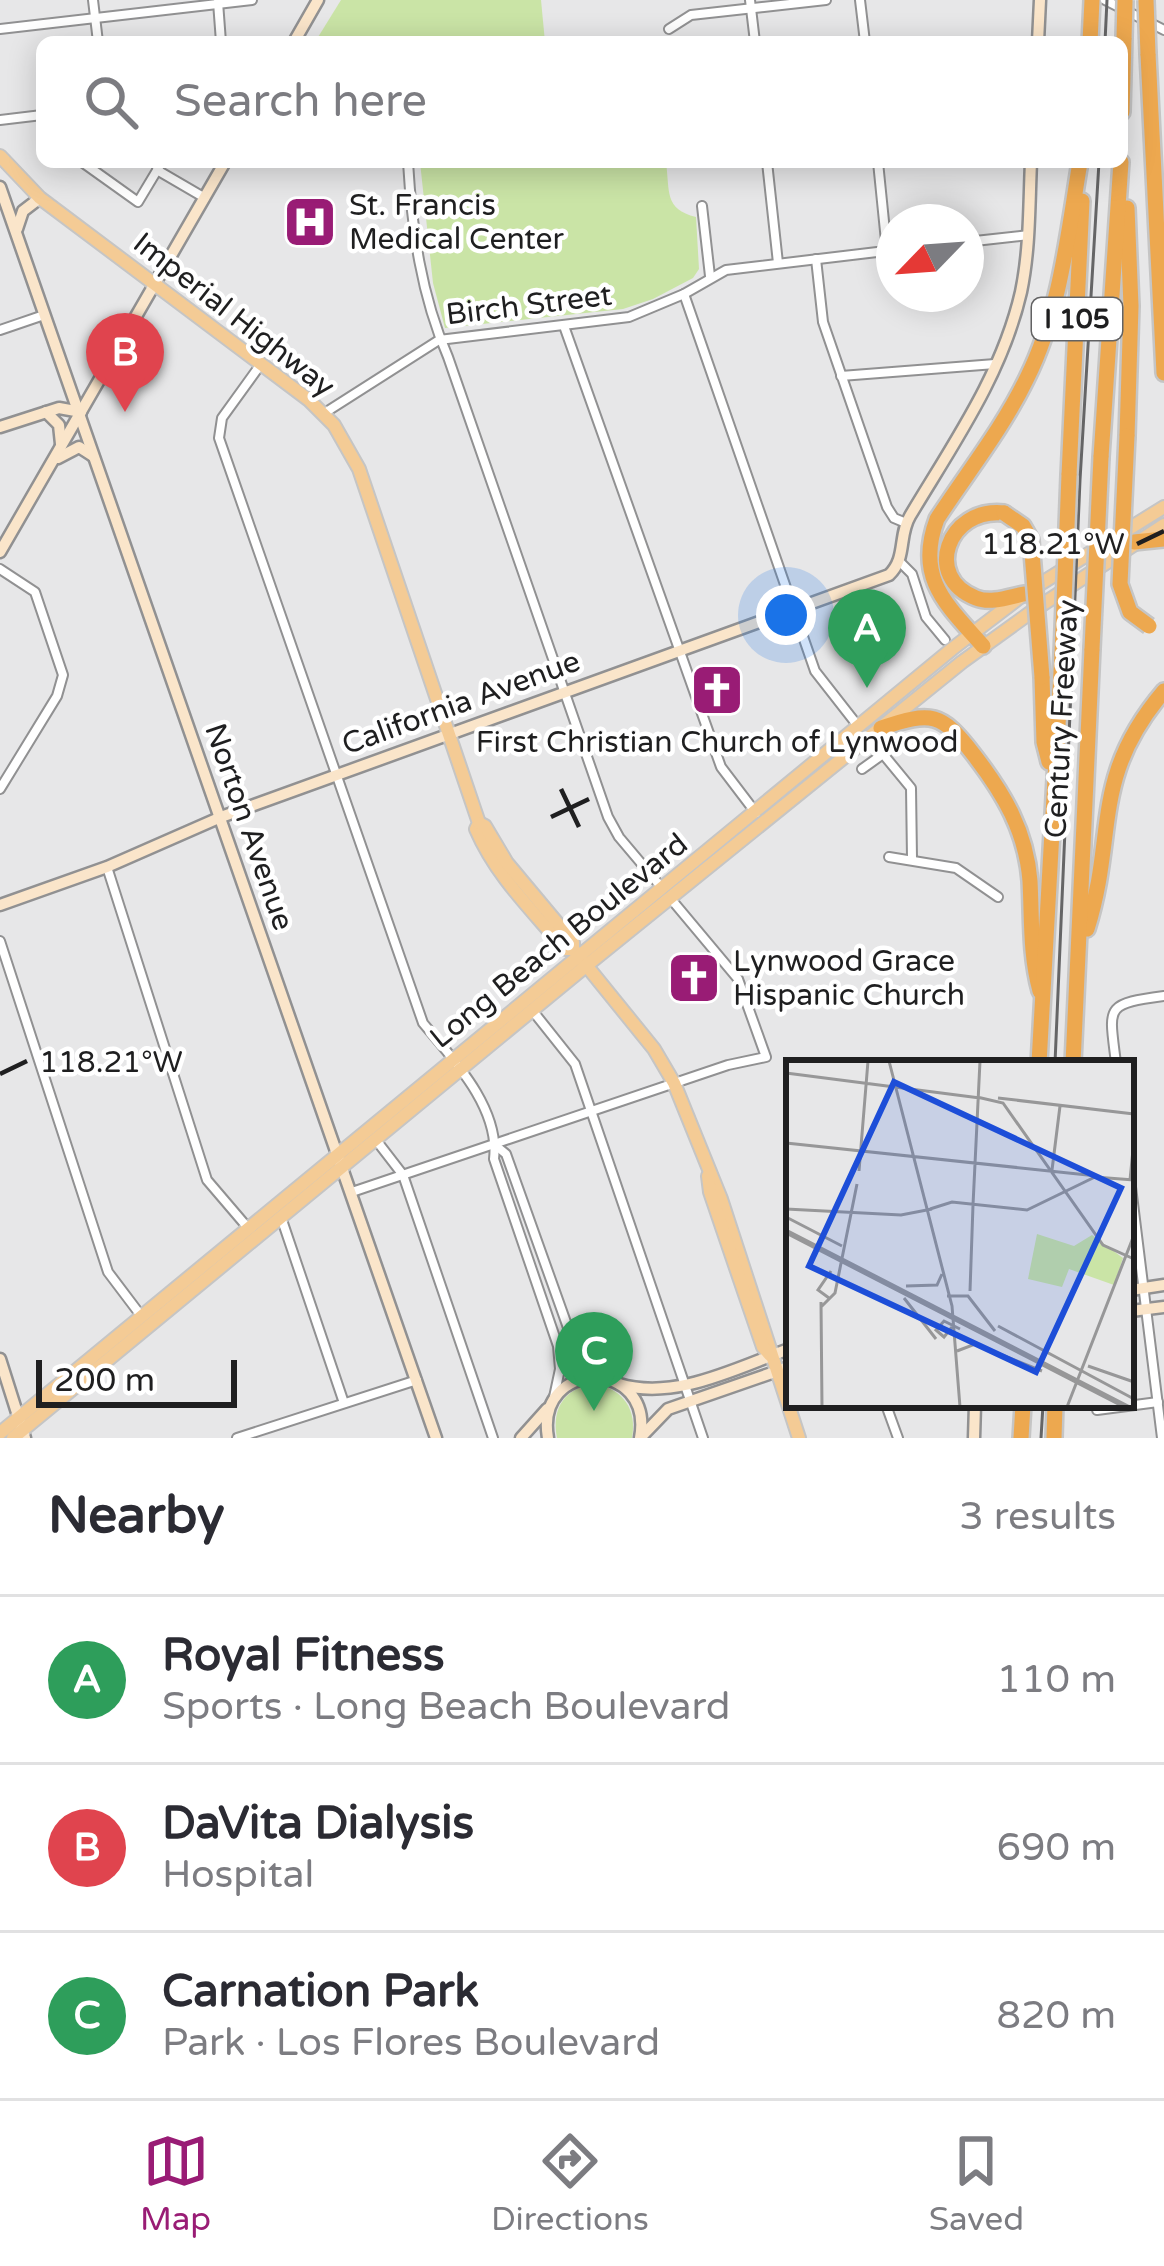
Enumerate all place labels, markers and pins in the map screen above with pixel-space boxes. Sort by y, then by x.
place label: St. Francis Medical Center [349,187,565,258]
hospital icon: St. Francis Medical Center [282,194,338,250]
pin: B [86,313,164,412]
pin: A [828,589,906,688]
church icon: First Christian Church of Lynwood [689,662,745,718]
place label: First Christian Church of Lynwood [476,724,958,761]
place label: Lynwood Grace Hispanic Church [733,943,965,1014]
church icon: Lynwood Grace Hispanic Church [666,950,722,1006]
pin: C [555,1312,633,1411]

